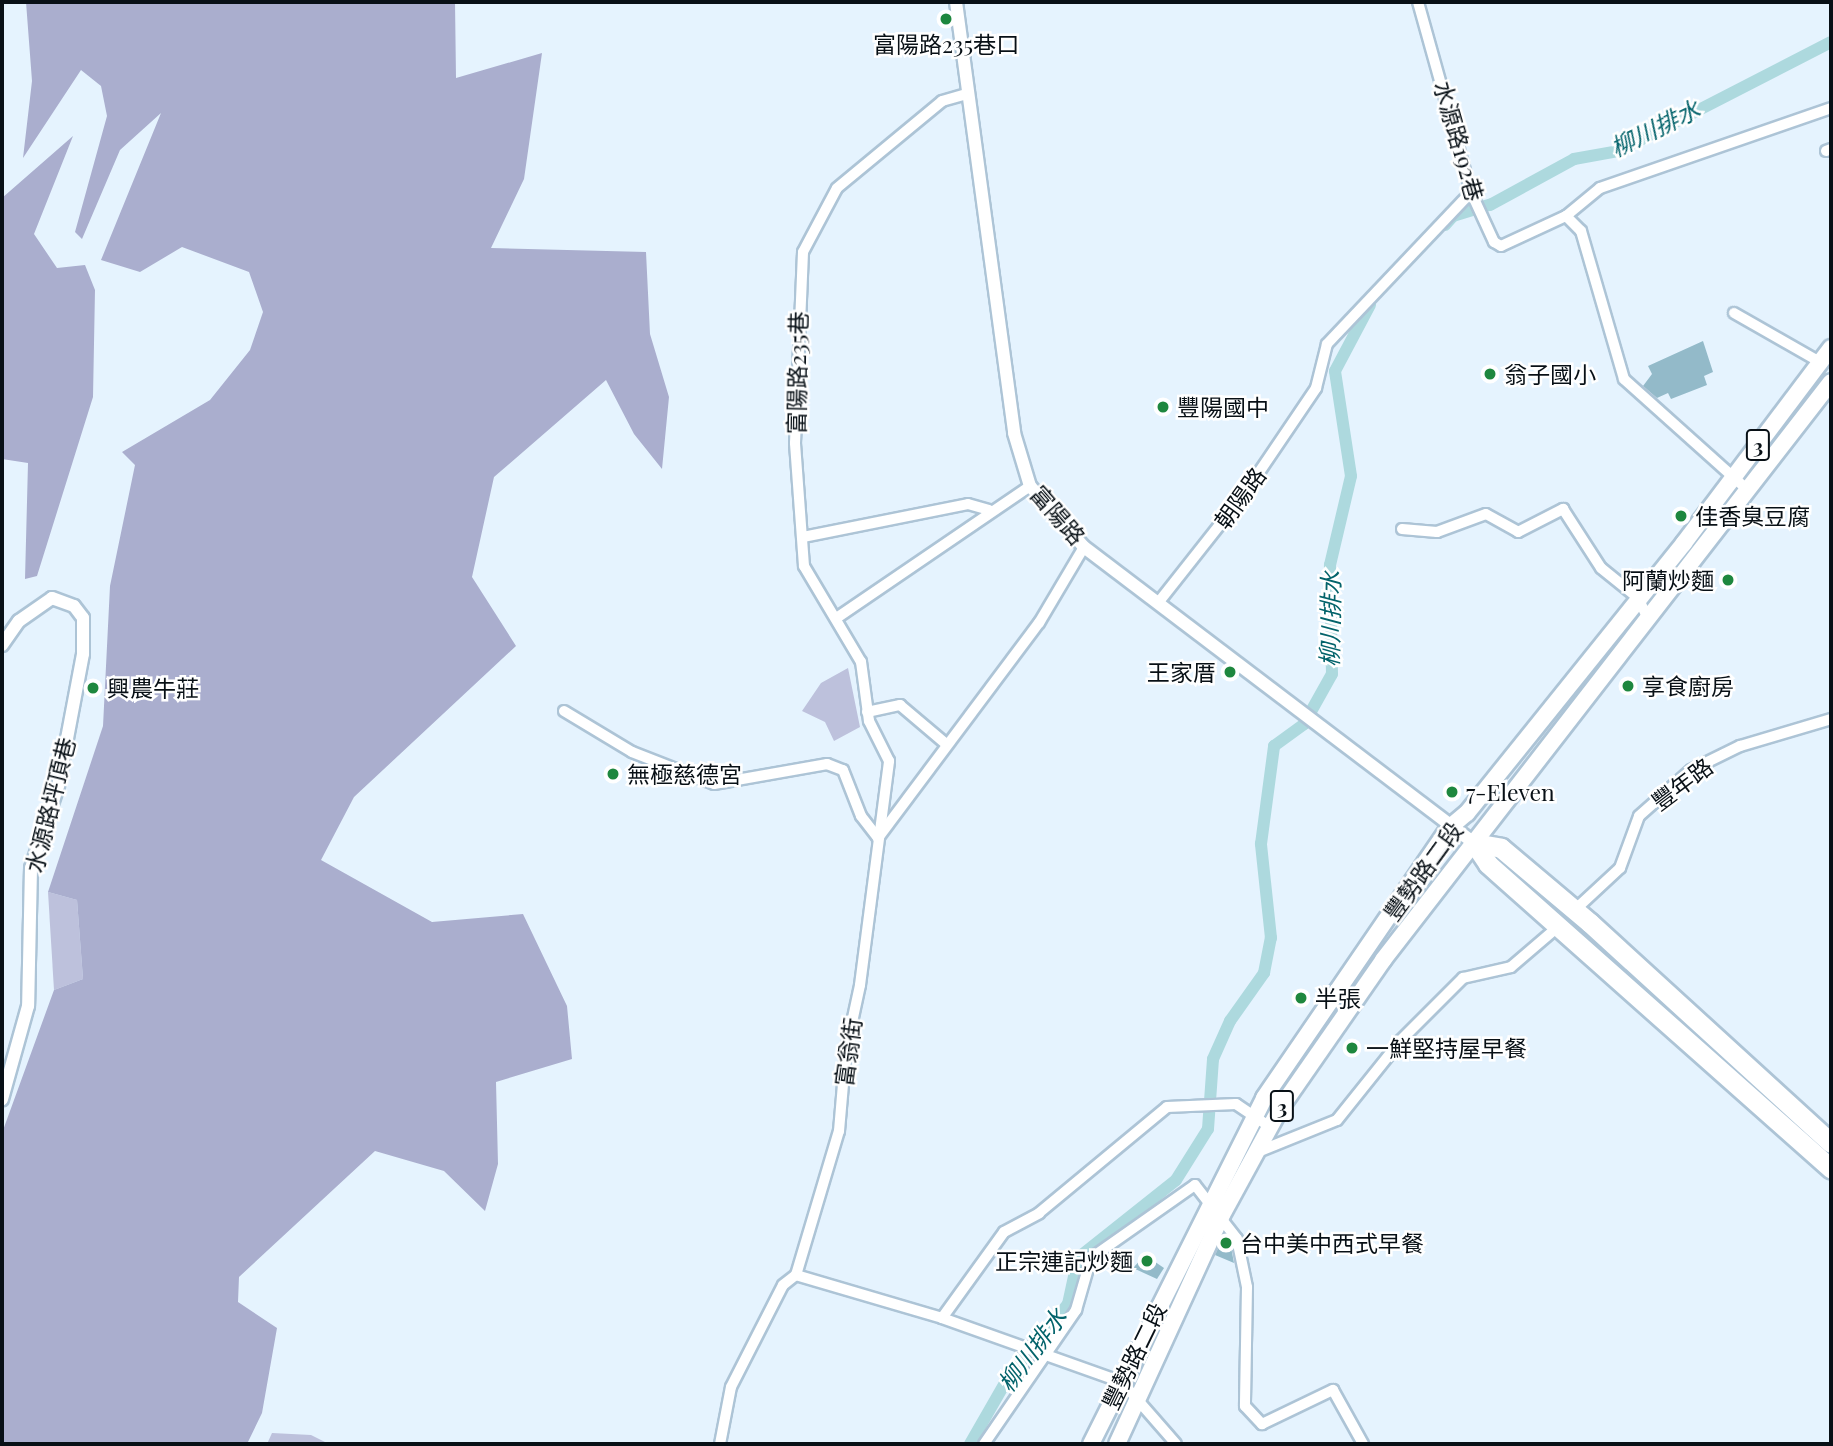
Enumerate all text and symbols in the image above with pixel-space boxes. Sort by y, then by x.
marker: 富陽路235巷口 [938,11,954,27]
place label: 富陽路235巷口 [873,30,1019,58]
street label: 水源路192巷 [1429,78,1489,204]
water label: 柳川排水 [1606,94,1704,162]
street label: 富陽路235巷 [782,311,812,435]
place label: 翁子國小 [1504,360,1596,388]
marker: 翁子國小 [1482,366,1498,382]
place label: 豐陽國中 [1177,393,1269,421]
marker: 豐陽國中 [1155,399,1171,415]
road number: 3 [1746,428,1770,462]
street label: 朝陽路 [1209,462,1271,534]
street label: 富陽路 [1025,480,1091,550]
place label: 佳香臭豆腐 [1695,502,1810,530]
marker: 佳香臭豆腐 [1673,508,1689,524]
place label: 阿蘭炒麵 [1622,566,1714,594]
water label: 柳川排水 [1315,571,1345,667]
marker: 阿蘭炒麵 [1720,572,1736,588]
place label: 王家厝 [1147,658,1216,686]
marker: 王家厝 [1222,664,1238,680]
place label: 享食廚房 [1642,672,1734,700]
place label: 興農牛莊 [107,674,199,702]
marker: 享食廚房 [1620,678,1636,694]
marker: 興農牛莊 [85,680,101,696]
street label: 水源路坪頂巷 [20,735,80,875]
street label: 豐年路 [1646,752,1718,816]
place label: 無極慈德宮 [627,760,742,788]
marker: 無極慈德宮 [605,766,621,782]
place label: 7-Eleven [1466,778,1555,806]
marker: 7-Eleven [1444,784,1460,800]
street label: 豐勢路二段 [1378,816,1468,926]
place label: 半張 [1315,984,1361,1012]
marker: 半張 [1293,990,1309,1006]
street label: 富翁街 [830,1016,866,1088]
place label: 一鮮堅持屋早餐 [1366,1034,1527,1062]
marker: 一鮮堅持屋早餐 [1344,1040,1360,1056]
road number: 3 [1270,1088,1294,1124]
place label: 台中美中西式早餐 [1240,1229,1424,1257]
marker: 台中美中西式早餐 [1218,1235,1234,1251]
place label: 正宗連記炒麵 [995,1247,1133,1275]
marker: 正宗連記炒麵 [1139,1253,1155,1269]
street label: 豐勢路二段 [1096,1298,1172,1414]
water label: 柳川排水 [992,1303,1072,1397]

